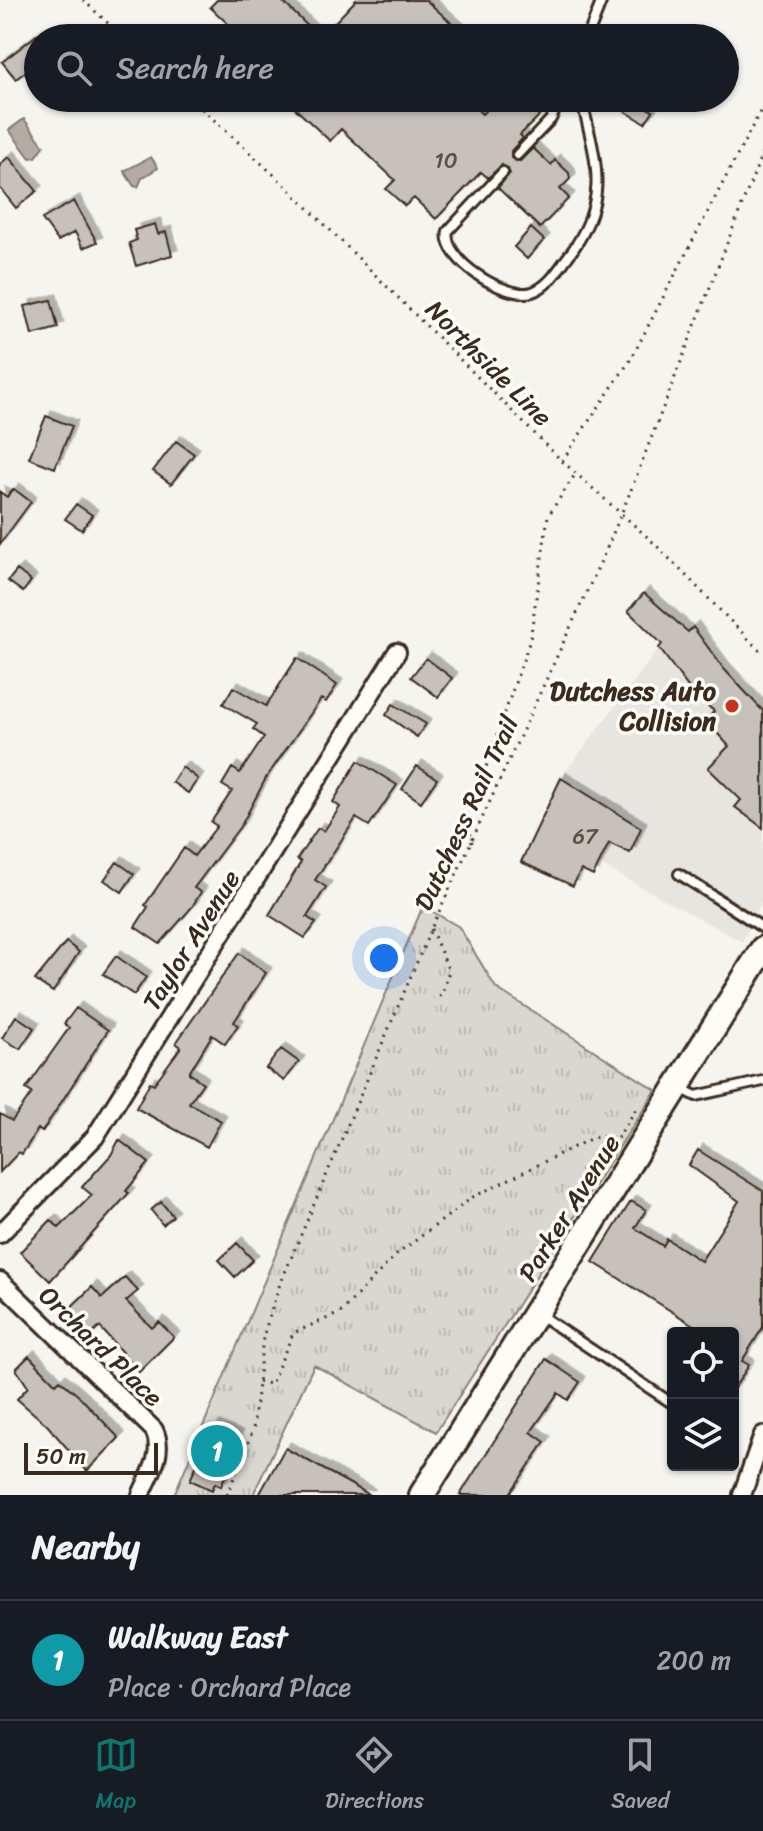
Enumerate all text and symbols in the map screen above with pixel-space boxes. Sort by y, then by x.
search box [24,24,739,112]
text: Search here [116,41,274,95]
icon: search [52,46,96,90]
house number: 10 [434,141,458,180]
street label: Northside Line [414,288,564,438]
place label: Dutchess Auto Collision [550,668,717,744]
marker: Dutchess Auto Collision [723,697,741,715]
street label: Dutchess Rail Trail [400,707,532,919]
house number: 67 [572,817,599,856]
street label: Taylor Avenue [129,860,253,1020]
your location [364,938,404,978]
street label: Parker Avenue [505,1125,633,1291]
street label: Orchard Place [27,1274,175,1418]
map controls [667,1327,739,1471]
button: locate [667,1327,739,1399]
button: layers [667,1399,739,1471]
pin: 1 [191,1421,243,1481]
text: 50 m [36,1437,86,1476]
scale bar [24,1439,158,1475]
text: Nearby [32,1517,140,1577]
text: Walkway East [108,1610,287,1664]
text: 1 [52,1637,64,1683]
text: 200 m [656,1637,731,1683]
text: Place · Orchard Place [108,1664,351,1710]
tab: Map [94,1733,138,1820]
tab: Directions [325,1733,424,1820]
tab: Saved [611,1733,669,1820]

